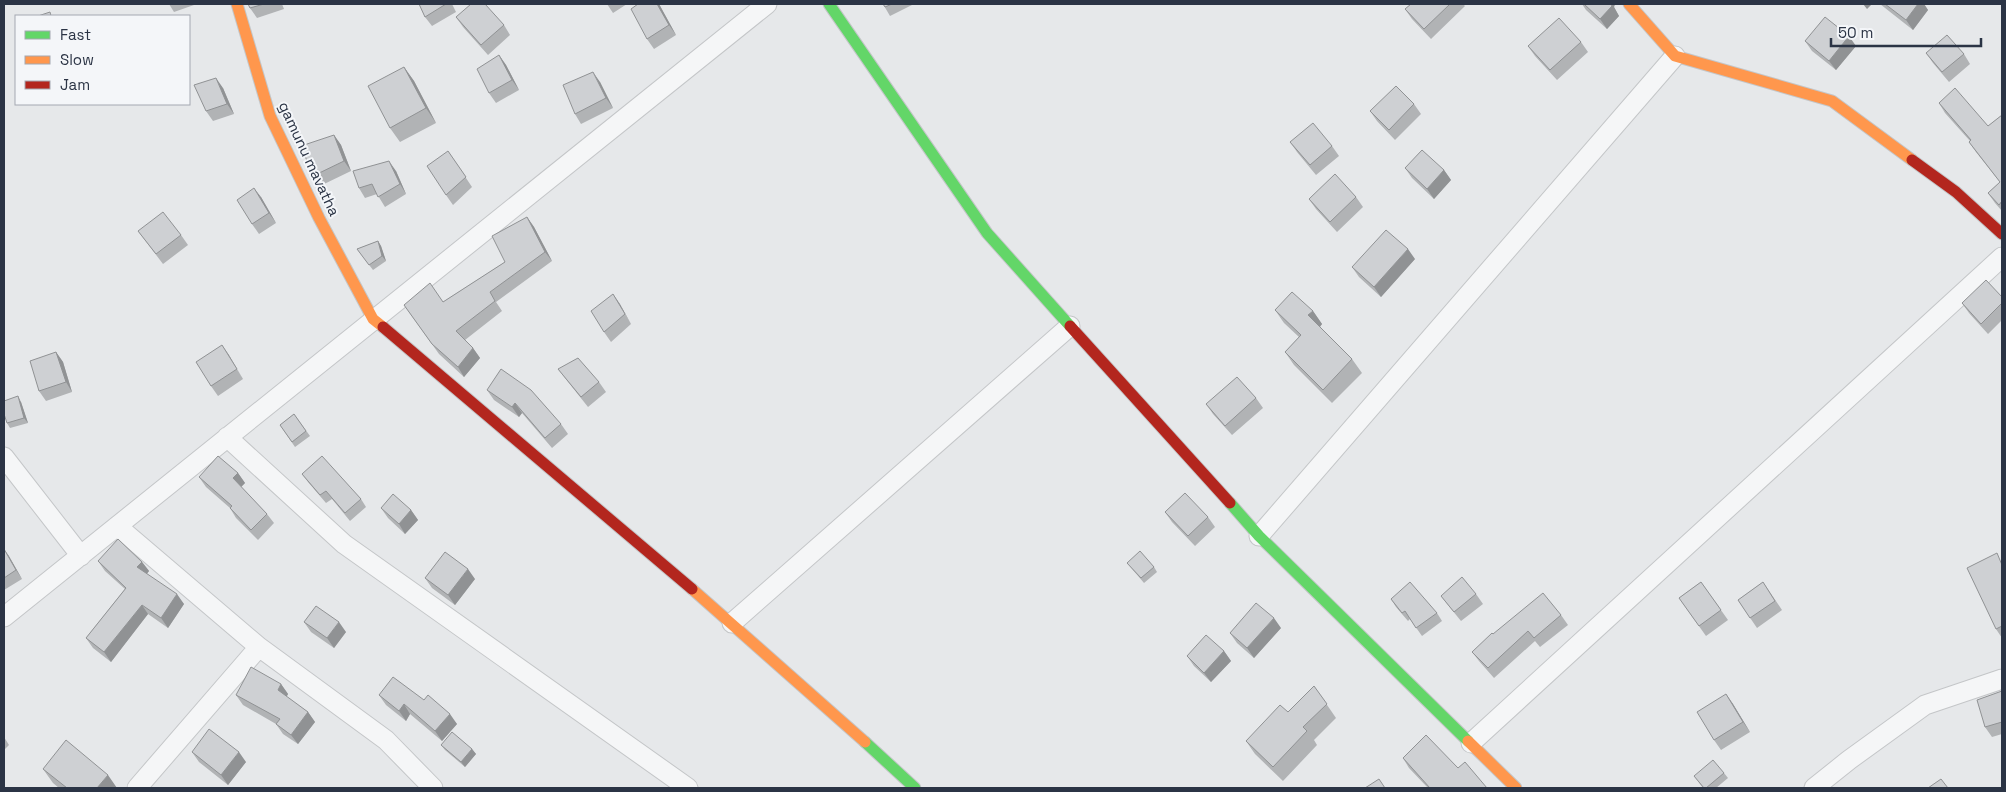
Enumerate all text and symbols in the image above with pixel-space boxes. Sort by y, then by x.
legend [15,15,190,105]
scale bar [1831,15,1981,47]
text: 50 m [1838,23,1873,42]
text: Fast [60,25,91,44]
text: Slow [60,50,94,69]
text: Jam [60,75,90,94]
street label: gamunu mavatha [275,98,344,219]

